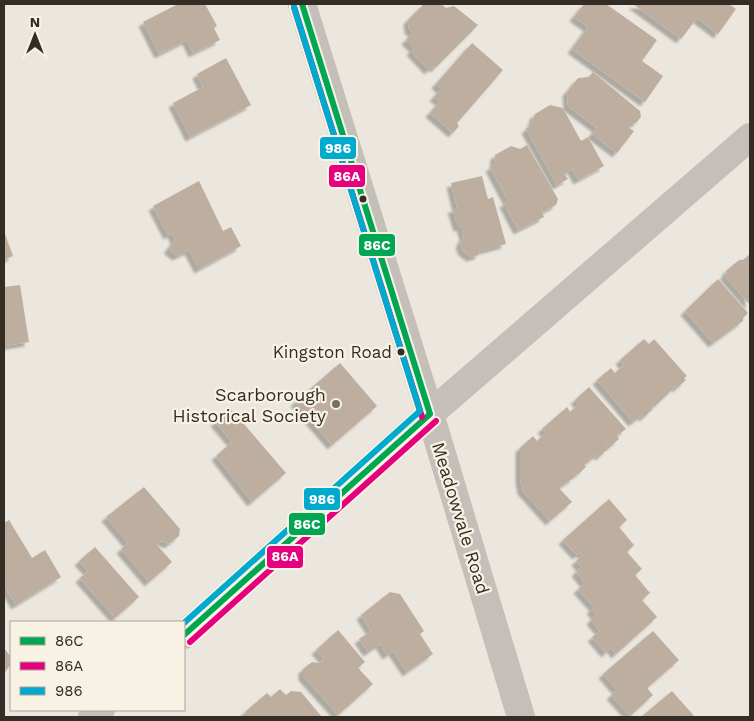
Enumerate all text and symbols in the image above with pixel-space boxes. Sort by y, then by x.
north arrow [10,10,60,60]
text: N [30,14,40,30]
line badge: 986 [319,136,357,160]
text: 986 [325,140,351,156]
line badge: 86A [328,164,366,188]
text: 86A [334,168,361,184]
unlabelled marker [358,194,368,204]
line badge: 86C [358,233,396,257]
text: 86C [364,237,391,253]
place label: Kingston Road [273,342,392,362]
marker: Kingston Road [396,347,406,357]
place label: Scarborough Historical Society [173,384,327,426]
marker: Scarborough Historical Society [330,398,342,410]
street label: Meadowvale Road [428,439,494,597]
line badge: 986 [303,487,341,511]
text: 986 [309,491,335,507]
line badge: 86C [288,512,326,536]
text: 86C [294,516,321,532]
line badge: 86A [266,545,304,569]
text: 86A [272,548,299,564]
legend [10,621,185,711]
text: 86C [55,632,84,650]
text: 86A [55,657,83,675]
text: 986 [55,682,83,700]

